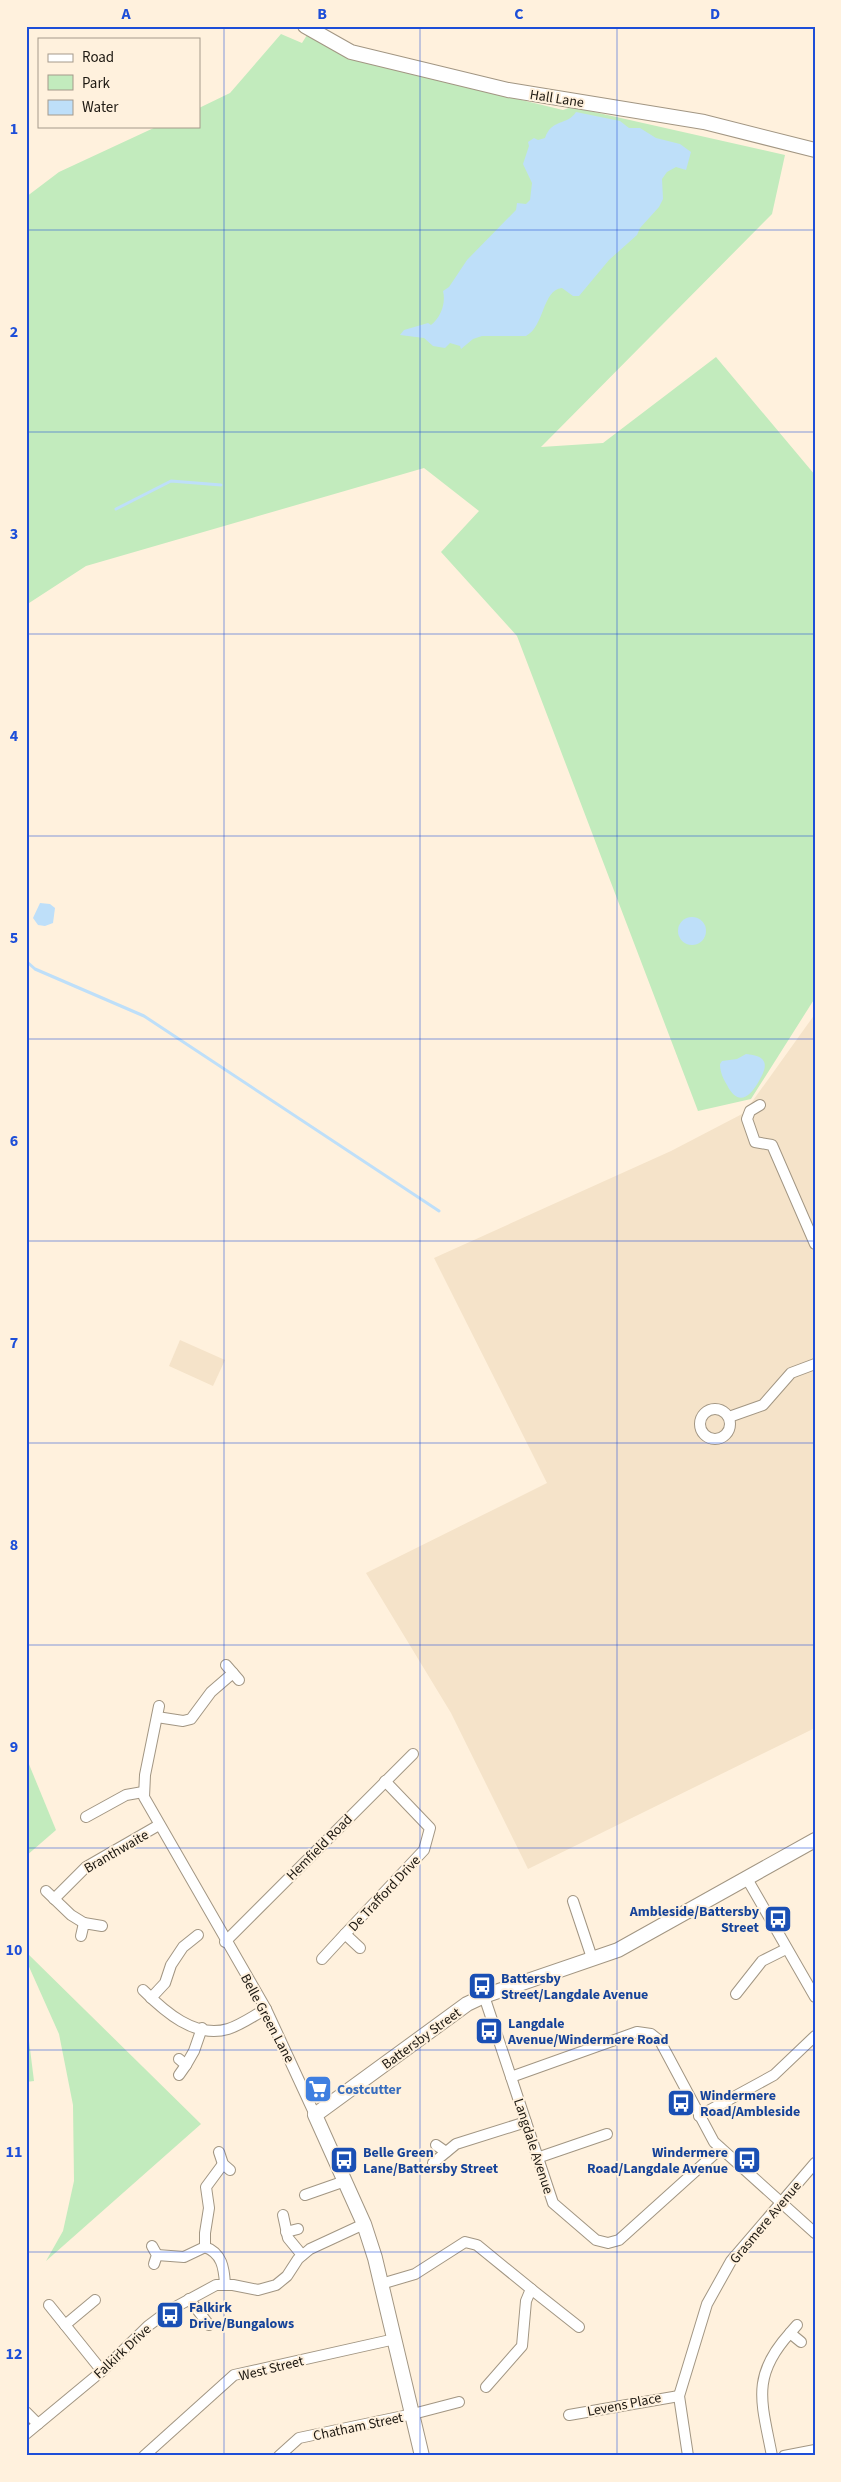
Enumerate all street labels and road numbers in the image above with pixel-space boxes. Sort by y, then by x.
street label: Hall Lane [528,85,585,113]
street label: Hemfield Road [282,1810,357,1885]
street label: Branthwaite [80,1825,153,1878]
street label: De Trafford Drive [344,1851,425,1936]
street label: Belle Green Lane [235,1970,299,2067]
street label: Battersby Street [378,2003,466,2074]
street label: Langdale Avenue [508,2096,558,2197]
street label: Grasmere Avenue [725,2177,806,2268]
street label: Falkirk Drive [89,2320,156,2384]
street label: West Street [237,2351,306,2387]
street label: Levens Place [585,2388,663,2422]
street label: Chatham Street [311,2408,405,2446]

